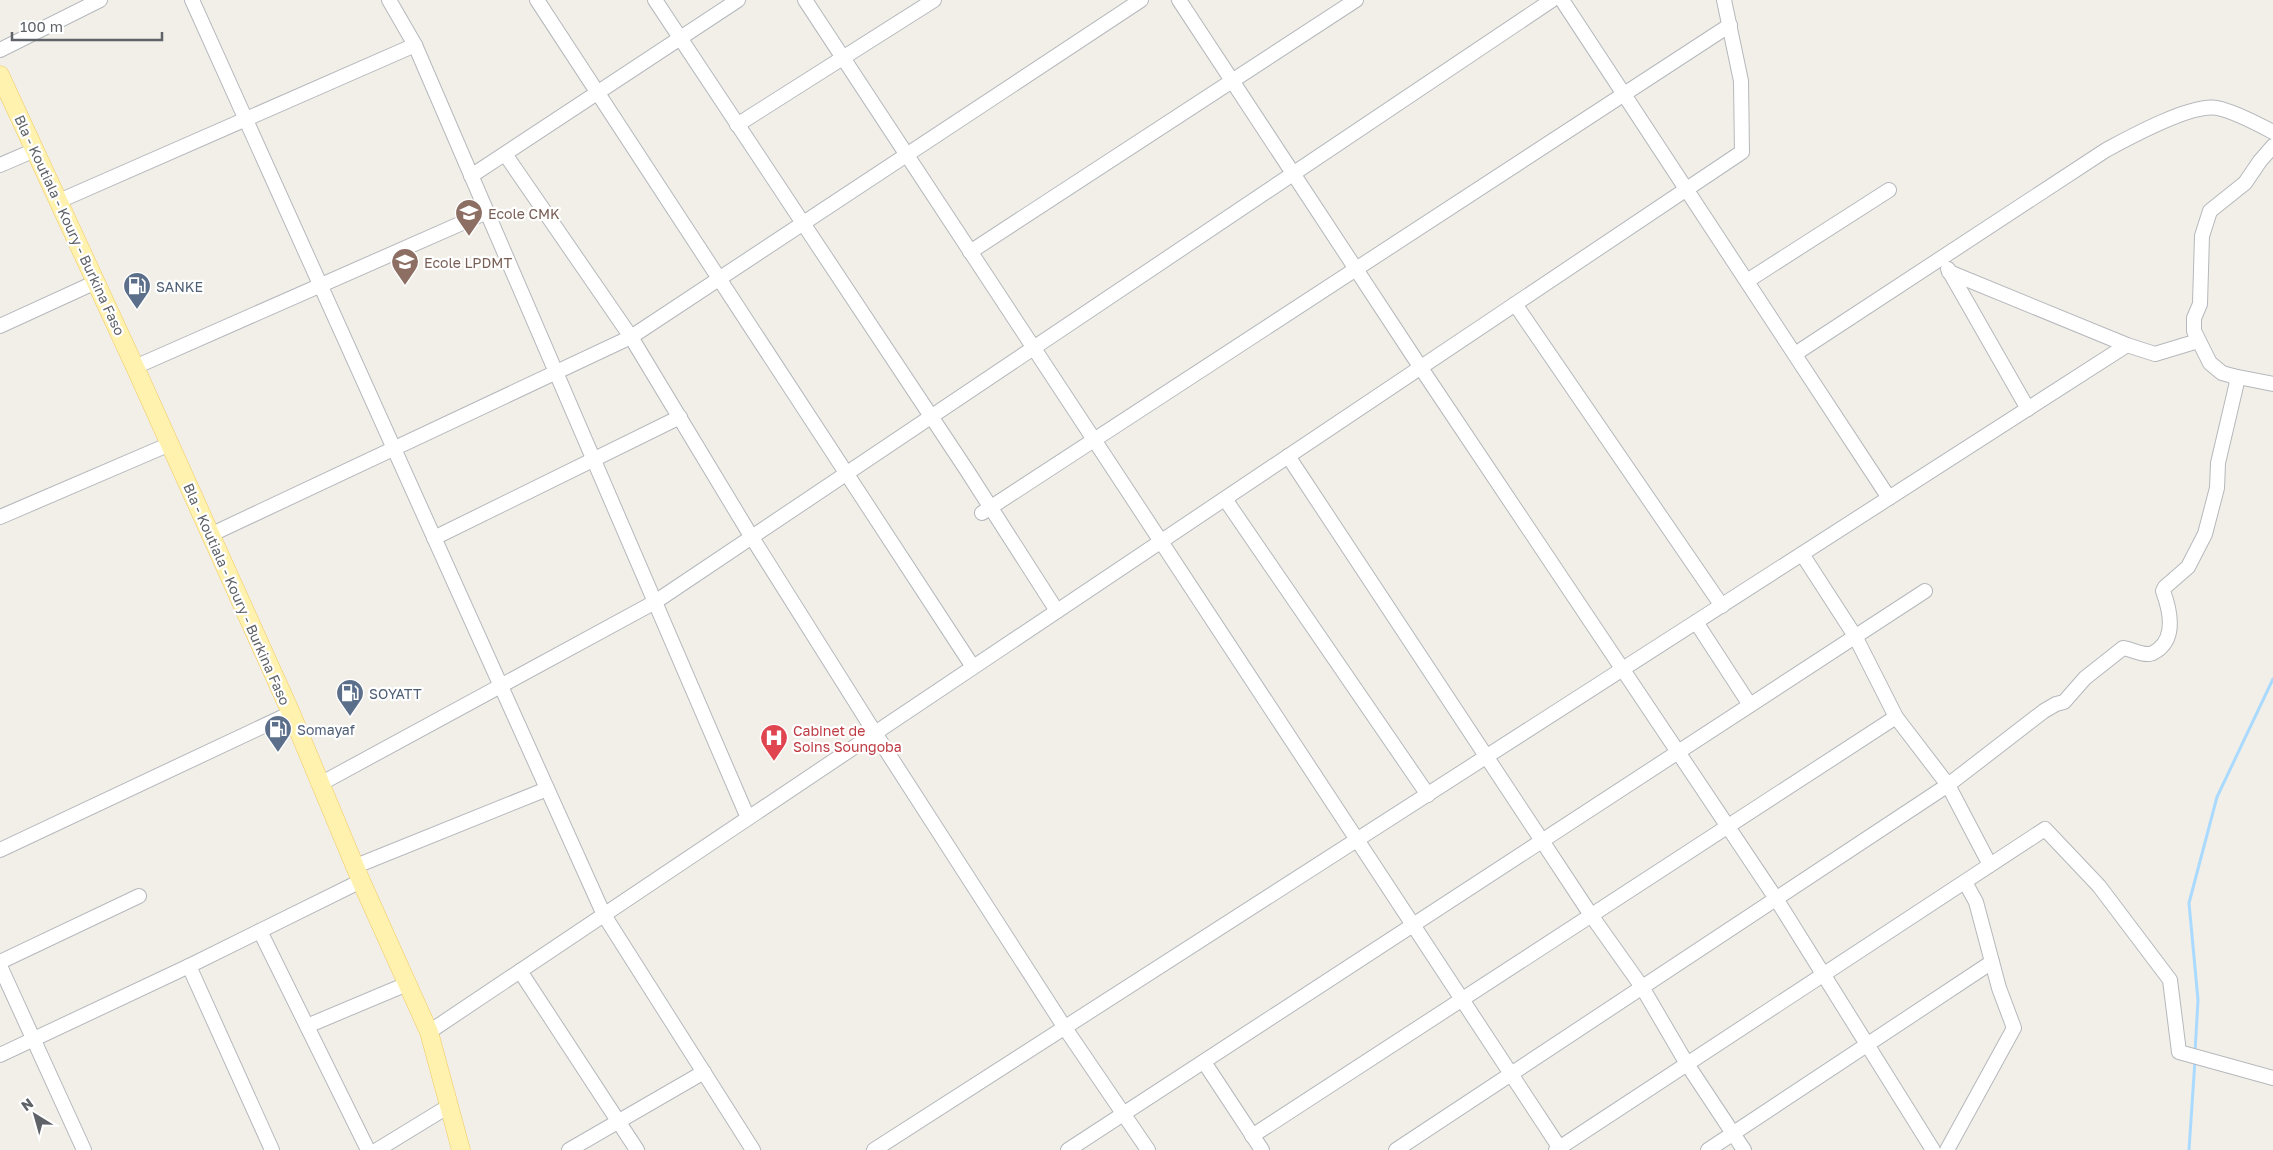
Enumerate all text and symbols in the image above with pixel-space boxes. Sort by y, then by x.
scale bar [12,10,162,42]
text: 100 m [20,17,63,35]
street label: Bla - Koutiala - Koury - Burkina Faso [11,112,129,338]
school or university icon: Ecole CMK [454,198,484,237]
place label: Ecole CMK [488,205,560,222]
school or university icon: Ecole LPDMT [390,247,420,286]
place label: Ecole LPDMT [424,254,512,271]
fuel station icon: SANKE [122,271,152,310]
place label: SANKE [156,278,203,295]
street label: Bla - Koutiala - Koury - Burkina Faso [180,480,294,708]
fuel station icon: SOYATT [335,678,365,717]
place label: SOYATT [369,685,422,702]
fuel station icon: Somayaf [263,714,293,753]
place label: Somayaf [297,721,355,738]
place label: Cabinet de Soins Soungoba [793,722,902,755]
hospital icon: Cabinet de Soins Soungoba [759,723,789,762]
north arrow [10,1090,60,1140]
text: N [18,1094,36,1114]

